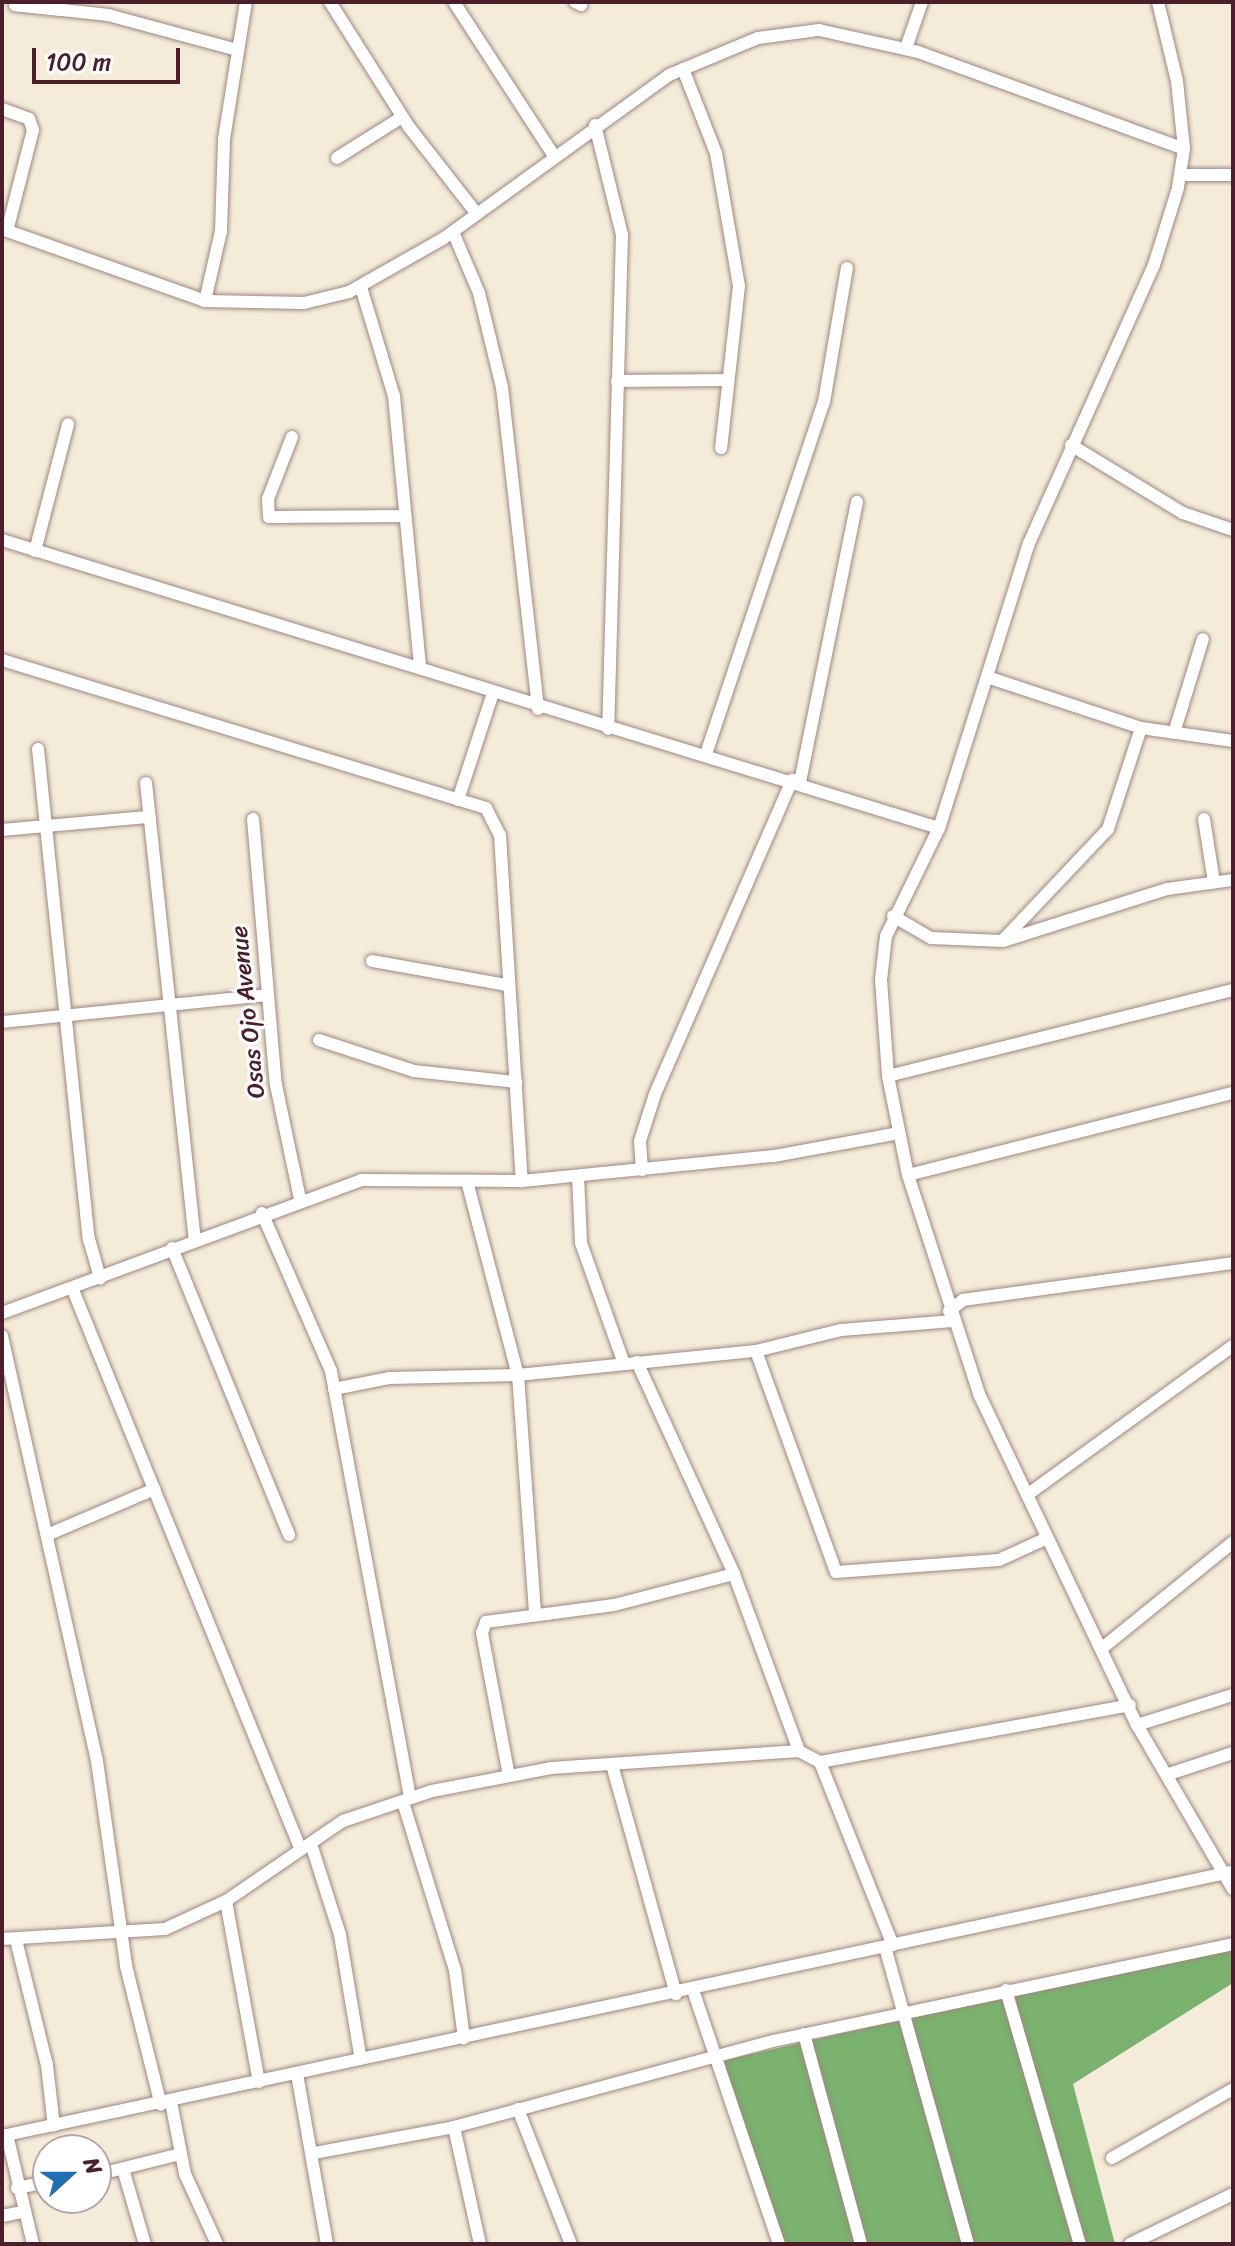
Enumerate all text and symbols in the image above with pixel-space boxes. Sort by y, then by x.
scale bar [36,32,184,82]
text: 100 m [46,41,111,83]
street label: Osas Ojo Avenue [225,924,271,1100]
north arrow [32,2134,112,2214]
text: N [72,2152,114,2180]

